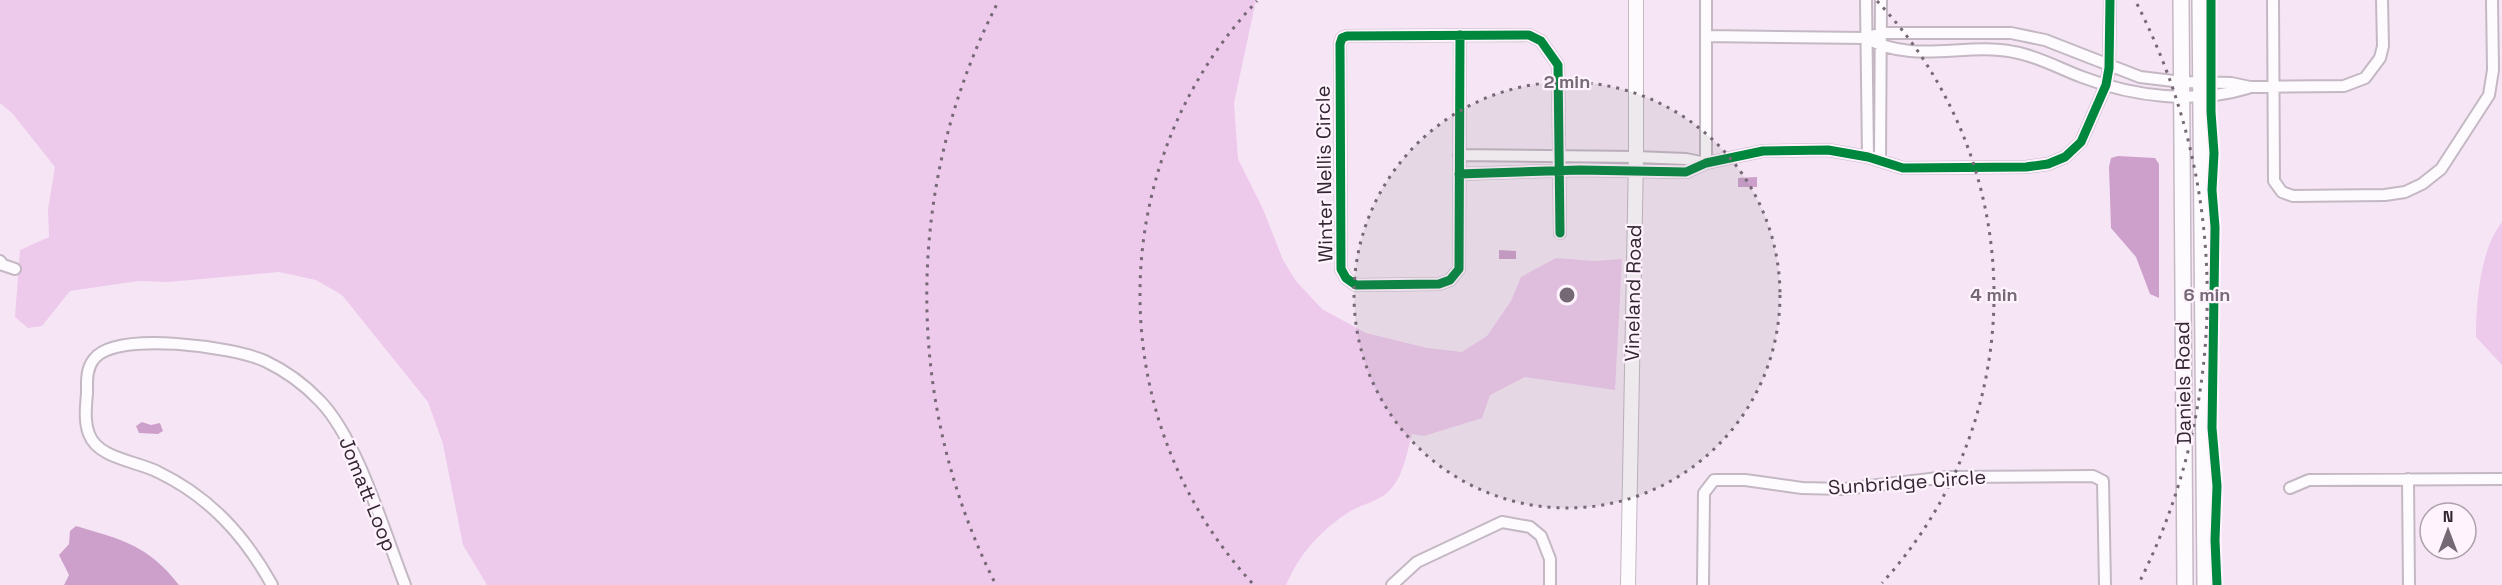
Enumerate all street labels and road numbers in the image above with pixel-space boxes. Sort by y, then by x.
street label: Winter Nellis Circle [1309,85,1339,263]
street label: Vineland Road [1619,224,1647,362]
street label: Daniels Road [2169,321,2197,445]
street label: Jomatt Loop [333,433,403,555]
street label: Sunbridge Circle [1827,464,1987,500]

